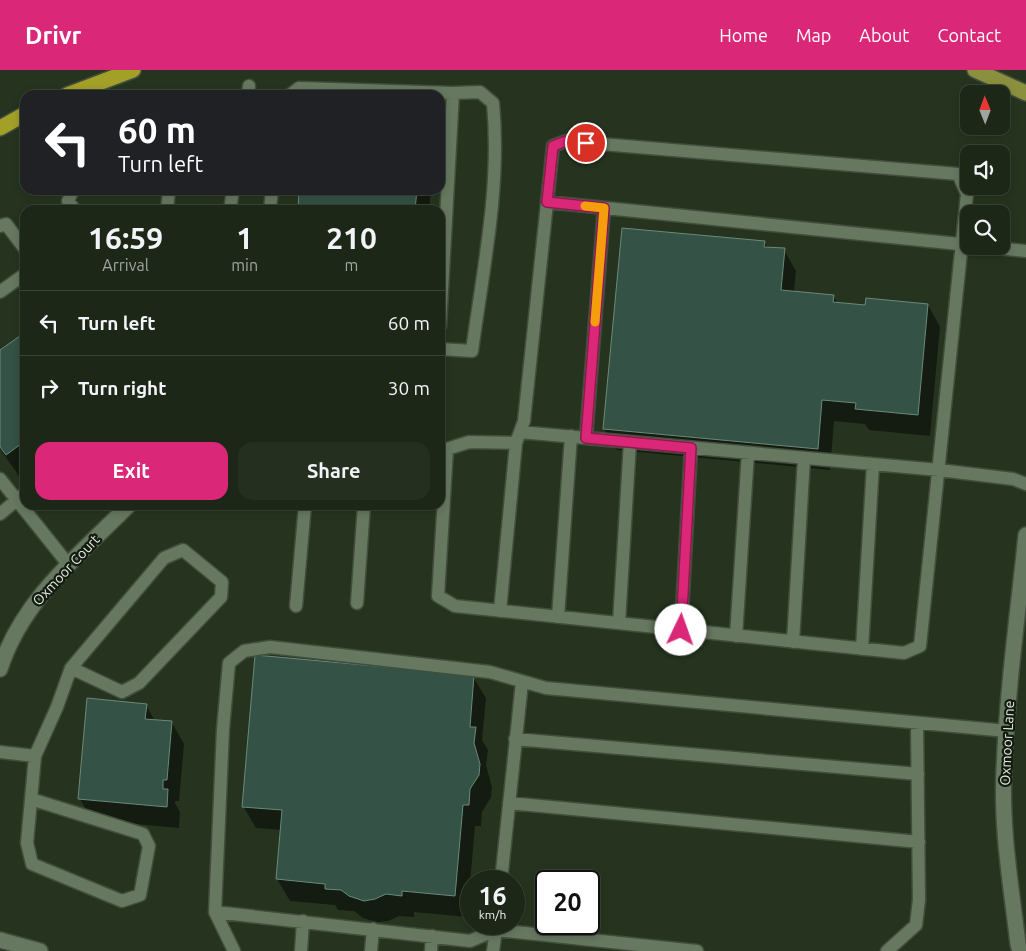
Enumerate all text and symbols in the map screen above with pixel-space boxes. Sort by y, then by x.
text: Drivr [25,22,81,49]
text: Home [719,25,768,45]
text: Map [796,25,831,45]
text: About [859,25,909,45]
text: Contact [937,25,1001,45]
north arrow [960,85,1010,135]
map controls [960,85,1010,255]
icon: left [35,110,100,175]
text: 60 m [118,110,196,150]
pin [565,122,607,164]
icon: arrive [572,129,600,157]
button: sound [960,145,1010,195]
text: Turn left [118,151,203,176]
button: search [960,205,1010,255]
text: 16:59 [88,221,163,255]
text: 1 [236,221,253,255]
text: 210 [326,221,377,255]
text: Arrival [102,256,149,274]
text: min [231,256,258,274]
text: m [345,256,358,274]
icon: left [35,309,63,337]
text: Turn left [78,312,156,334]
text: 60 m [388,312,430,334]
icon: right [35,374,63,402]
text: Turn right [78,377,166,399]
text: 30 m [388,377,430,399]
button: Exit [35,442,228,500]
button: Share [238,442,430,500]
street label: Oxmoor Court [29,531,103,609]
position arrow [654,603,706,655]
street label: Oxmoor Lane [997,700,1017,786]
speed limit sign: 20 [535,870,600,935]
text: 16 [478,882,507,910]
text: km/h [479,908,506,921]

